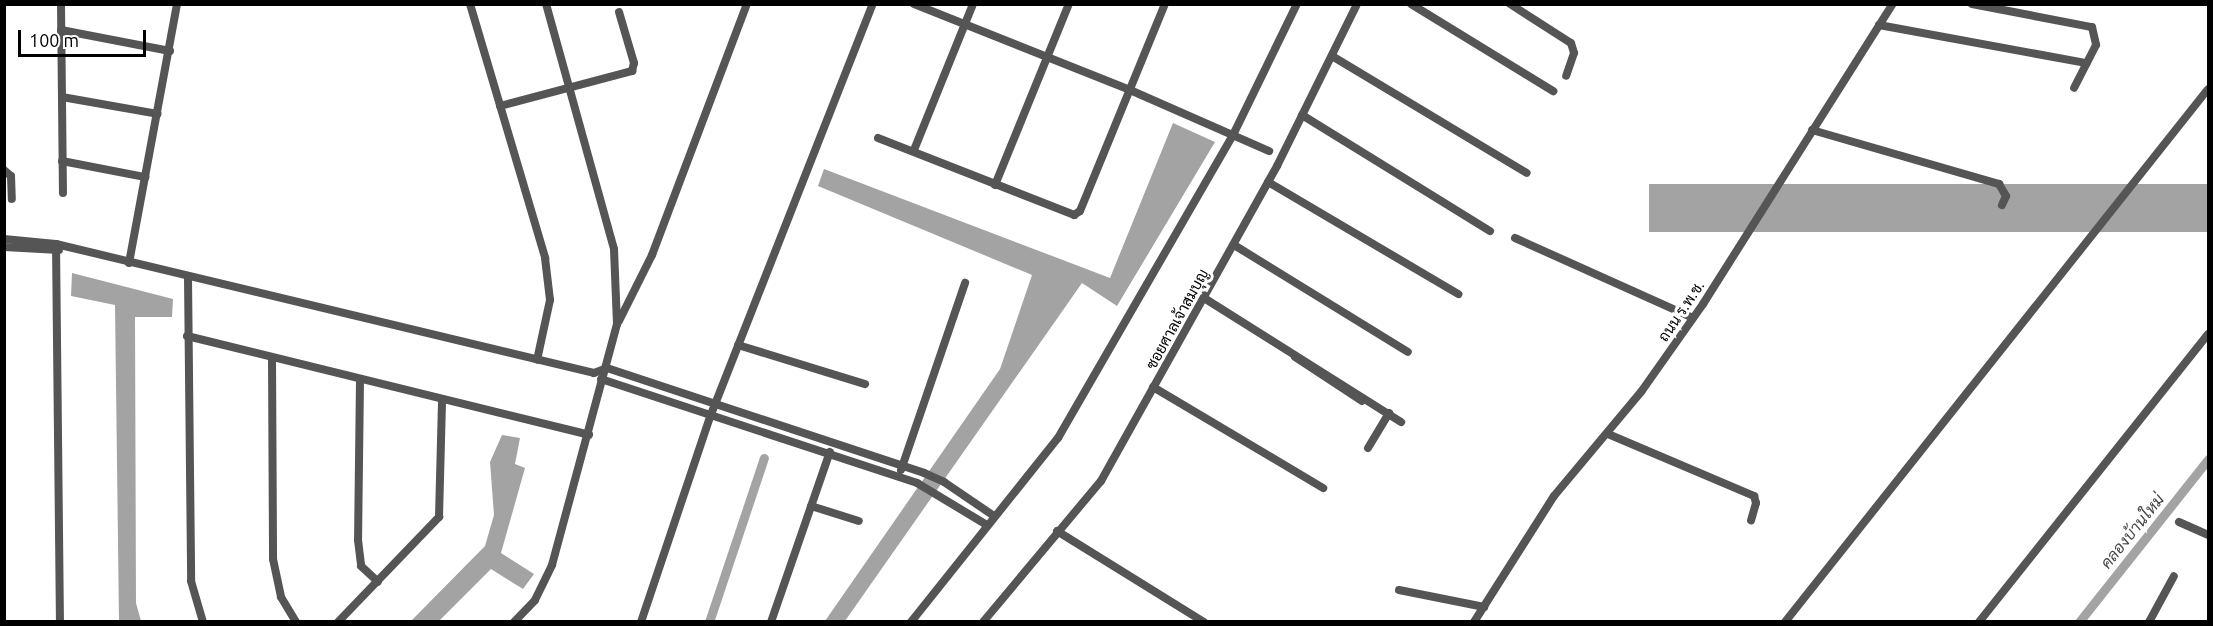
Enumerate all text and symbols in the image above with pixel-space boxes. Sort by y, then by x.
scale bar [21,18,148,56]
text: 100 m [29,30,79,50]
street label: ซอยศาลเจ้าสมบุญ [1142,266,1212,372]
street label: ถนน ร.พ.ช. [1654,277,1708,345]
water label: คลองบ้านใหม่ [2096,490,2168,572]

